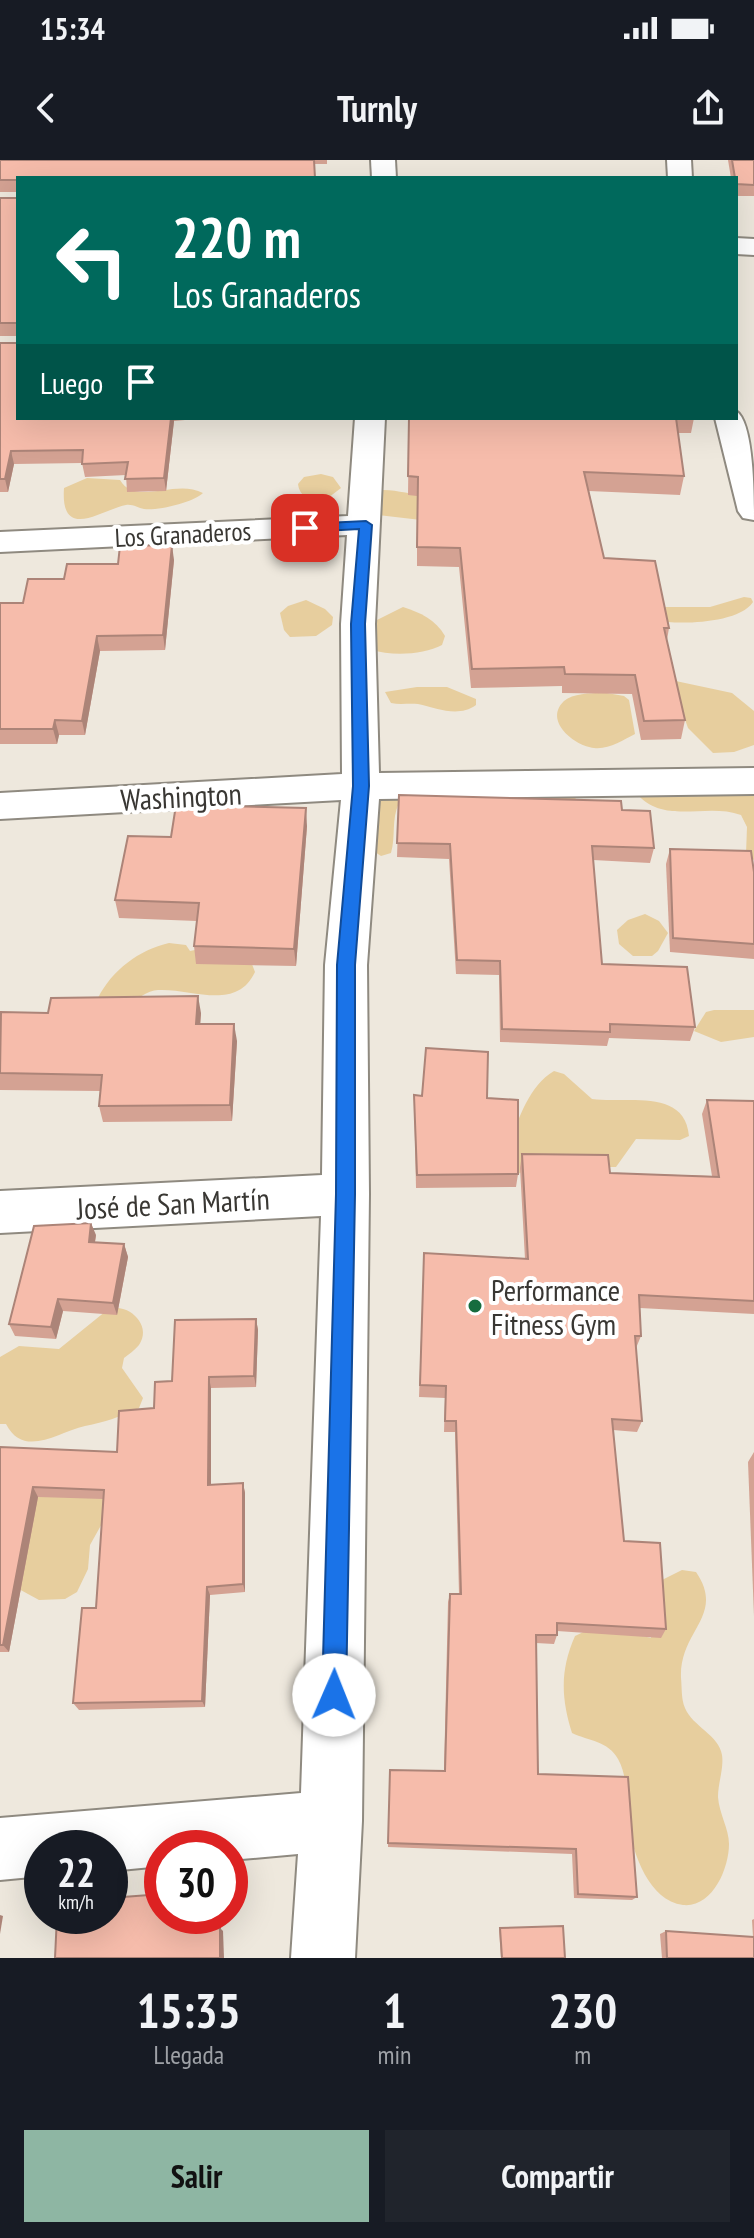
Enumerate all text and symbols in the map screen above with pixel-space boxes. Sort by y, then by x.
text: 15:34 [40,9,105,48]
text: Turnly [337,85,417,132]
icon: back [24,86,68,130]
icon: share [686,86,730,130]
text: 220 m [172,201,301,273]
icon: left [40,208,144,312]
text: Los Granaderos [172,271,361,318]
icon: arrive [119,360,163,404]
text: Luego [40,363,103,402]
pin [271,494,339,562]
icon: arrive [283,506,327,550]
street label: Los Granaderos [114,514,252,554]
street label: Washington [119,773,243,819]
street label: José de San Martín [75,1178,270,1228]
place label: Performance Fitness Gym [491,1270,620,1343]
marker: Performance Fitness Gym [466,1297,484,1315]
position arrow [292,1653,376,1737]
speed limit sign: 30 [144,1830,248,1934]
text: 22 [57,1846,95,1898]
text: km/h [58,1889,94,1915]
text: 15:35 [137,1979,241,2041]
text: 1 [383,1979,406,2041]
text: 230 [548,1979,617,2041]
text: Llegada [153,2038,224,2071]
text: min [377,2038,411,2071]
text: m [574,2038,591,2071]
button: Salir [24,2130,369,2222]
button: Compartir [385,2130,730,2222]

